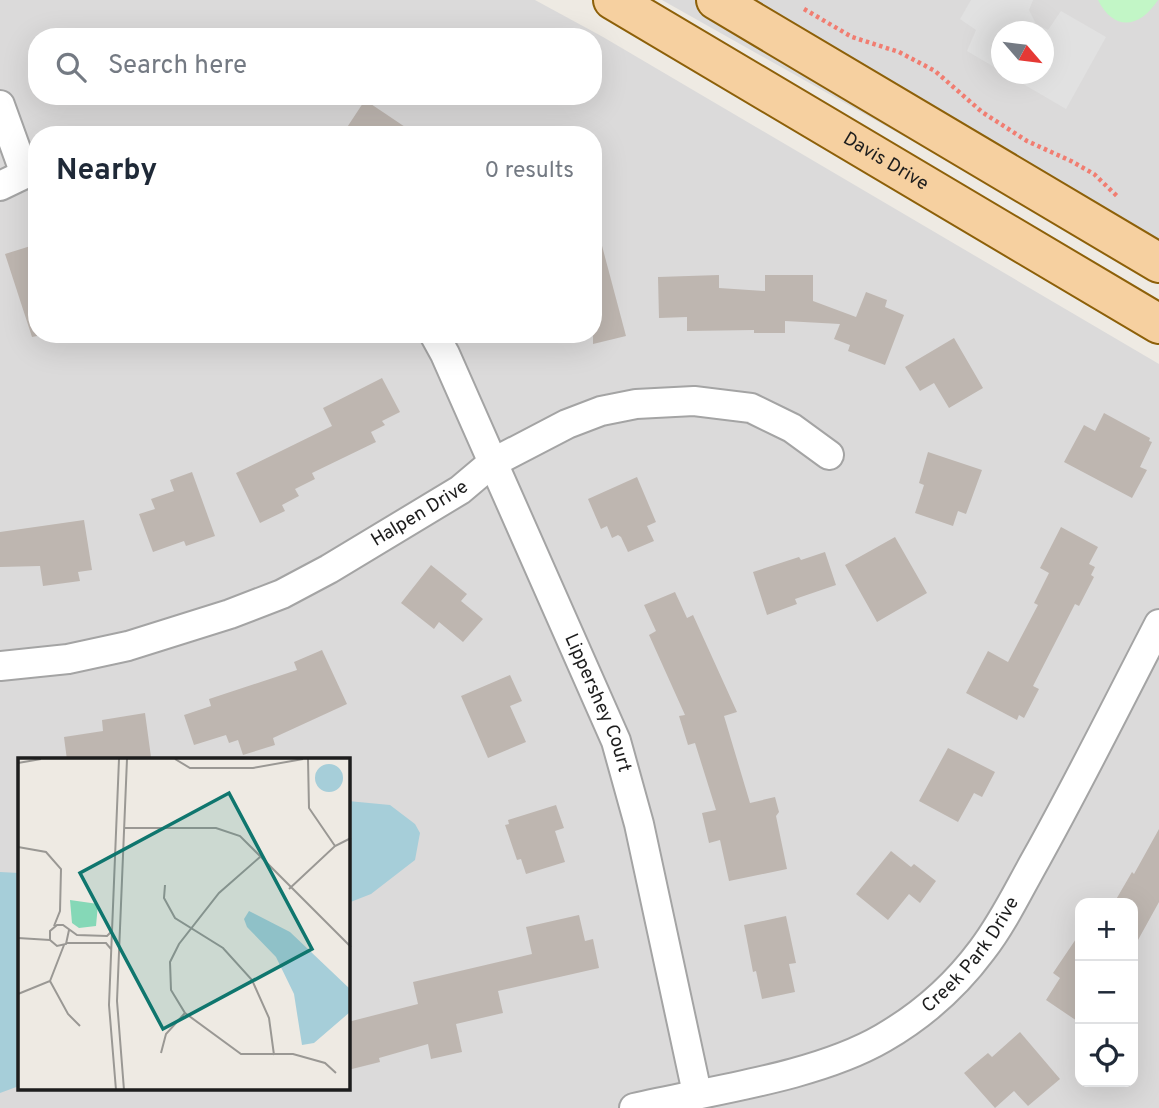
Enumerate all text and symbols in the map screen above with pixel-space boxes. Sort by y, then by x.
north arrow [991,21,1054,84]
search box [28,28,602,105]
icon: search [52,48,90,86]
text: Search here [108,50,247,83]
street label: Davis Drive [838,127,933,196]
text: Nearby [56,153,157,190]
text: 0 results [485,157,574,186]
street label: Halpen Drive [367,476,474,553]
street label: Lippershey Court [558,630,636,775]
inset map [18,758,350,1090]
street label: Creek Park Drive [917,893,1025,1019]
map controls [1075,898,1138,1087]
button: + [1075,898,1138,961]
button: − [1075,961,1138,1024]
button: locate [1075,1024,1138,1087]

